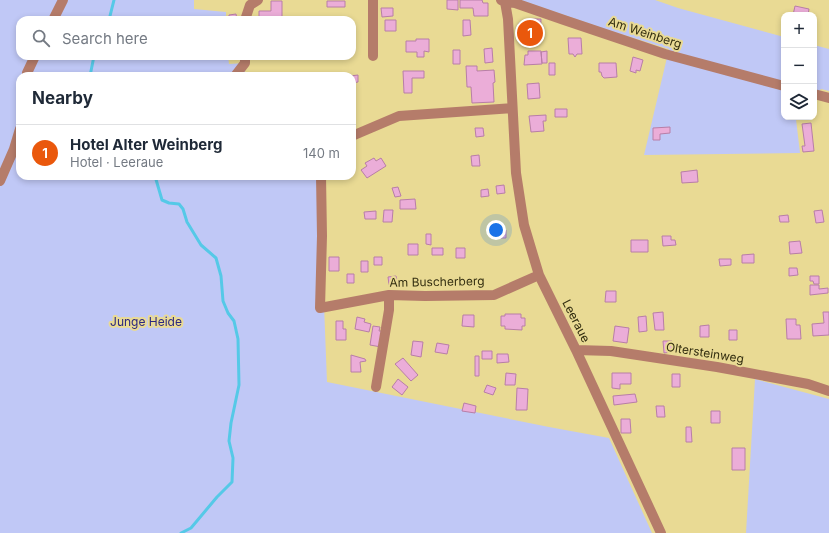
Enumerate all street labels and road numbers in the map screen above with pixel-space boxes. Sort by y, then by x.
street label: Am Weinberg [607,14,684,51]
street label: Am Buscherberg [389,273,485,290]
street label: Leeraue [559,297,594,345]
street label: Oltersteinweg [665,339,745,366]

